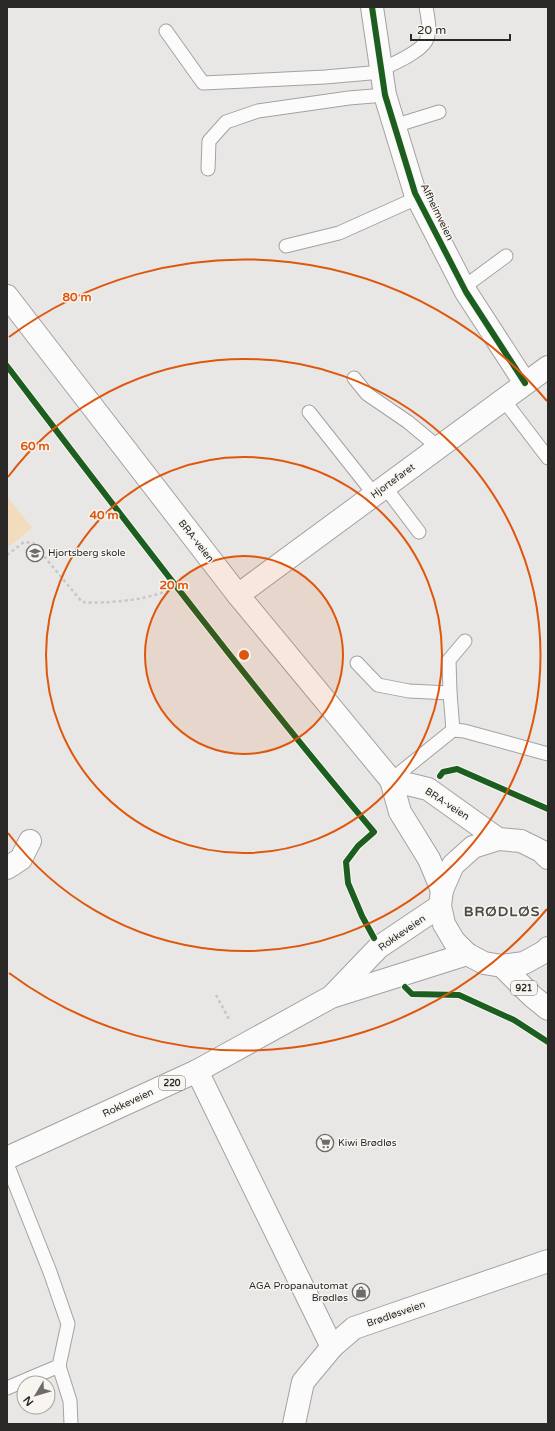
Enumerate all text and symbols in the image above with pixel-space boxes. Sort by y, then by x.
scale bar [411,16,510,42]
text: 20 m [417,23,446,37]
street label: Alfheimveien [418,181,456,243]
text: 80 m [62,290,92,304]
text: 60 m [20,439,50,453]
street label: Hjortefaret [369,461,418,501]
text: 40 m [89,508,119,522]
street label: BRA-veien [176,517,216,565]
school or university icon: Hjortsberg skole [25,543,45,563]
place label: Hjortsberg skole [48,547,126,559]
text: 20 m [159,578,189,592]
centre of rings [237,648,251,662]
street label: BRA-veien [423,785,471,823]
district label: BRØDLØS [464,903,540,920]
street label: Rokkeveien [376,912,428,954]
road number: 921 [511,981,537,995]
road number: 220 [159,1076,185,1090]
street label: Rokkeveien [101,1086,155,1120]
supermarket icon: Kiwi Brødløs [315,1133,335,1153]
place label: Kiwi Brødløs [338,1137,397,1149]
place label: AGA Propanautomat Brødløs [249,1280,348,1304]
shop icon: AGA Propanautomat Brødløs [351,1282,371,1302]
street label: Brødløsveien [365,1298,427,1330]
north arrow [16,1375,56,1415]
text: N [21,1393,36,1408]

